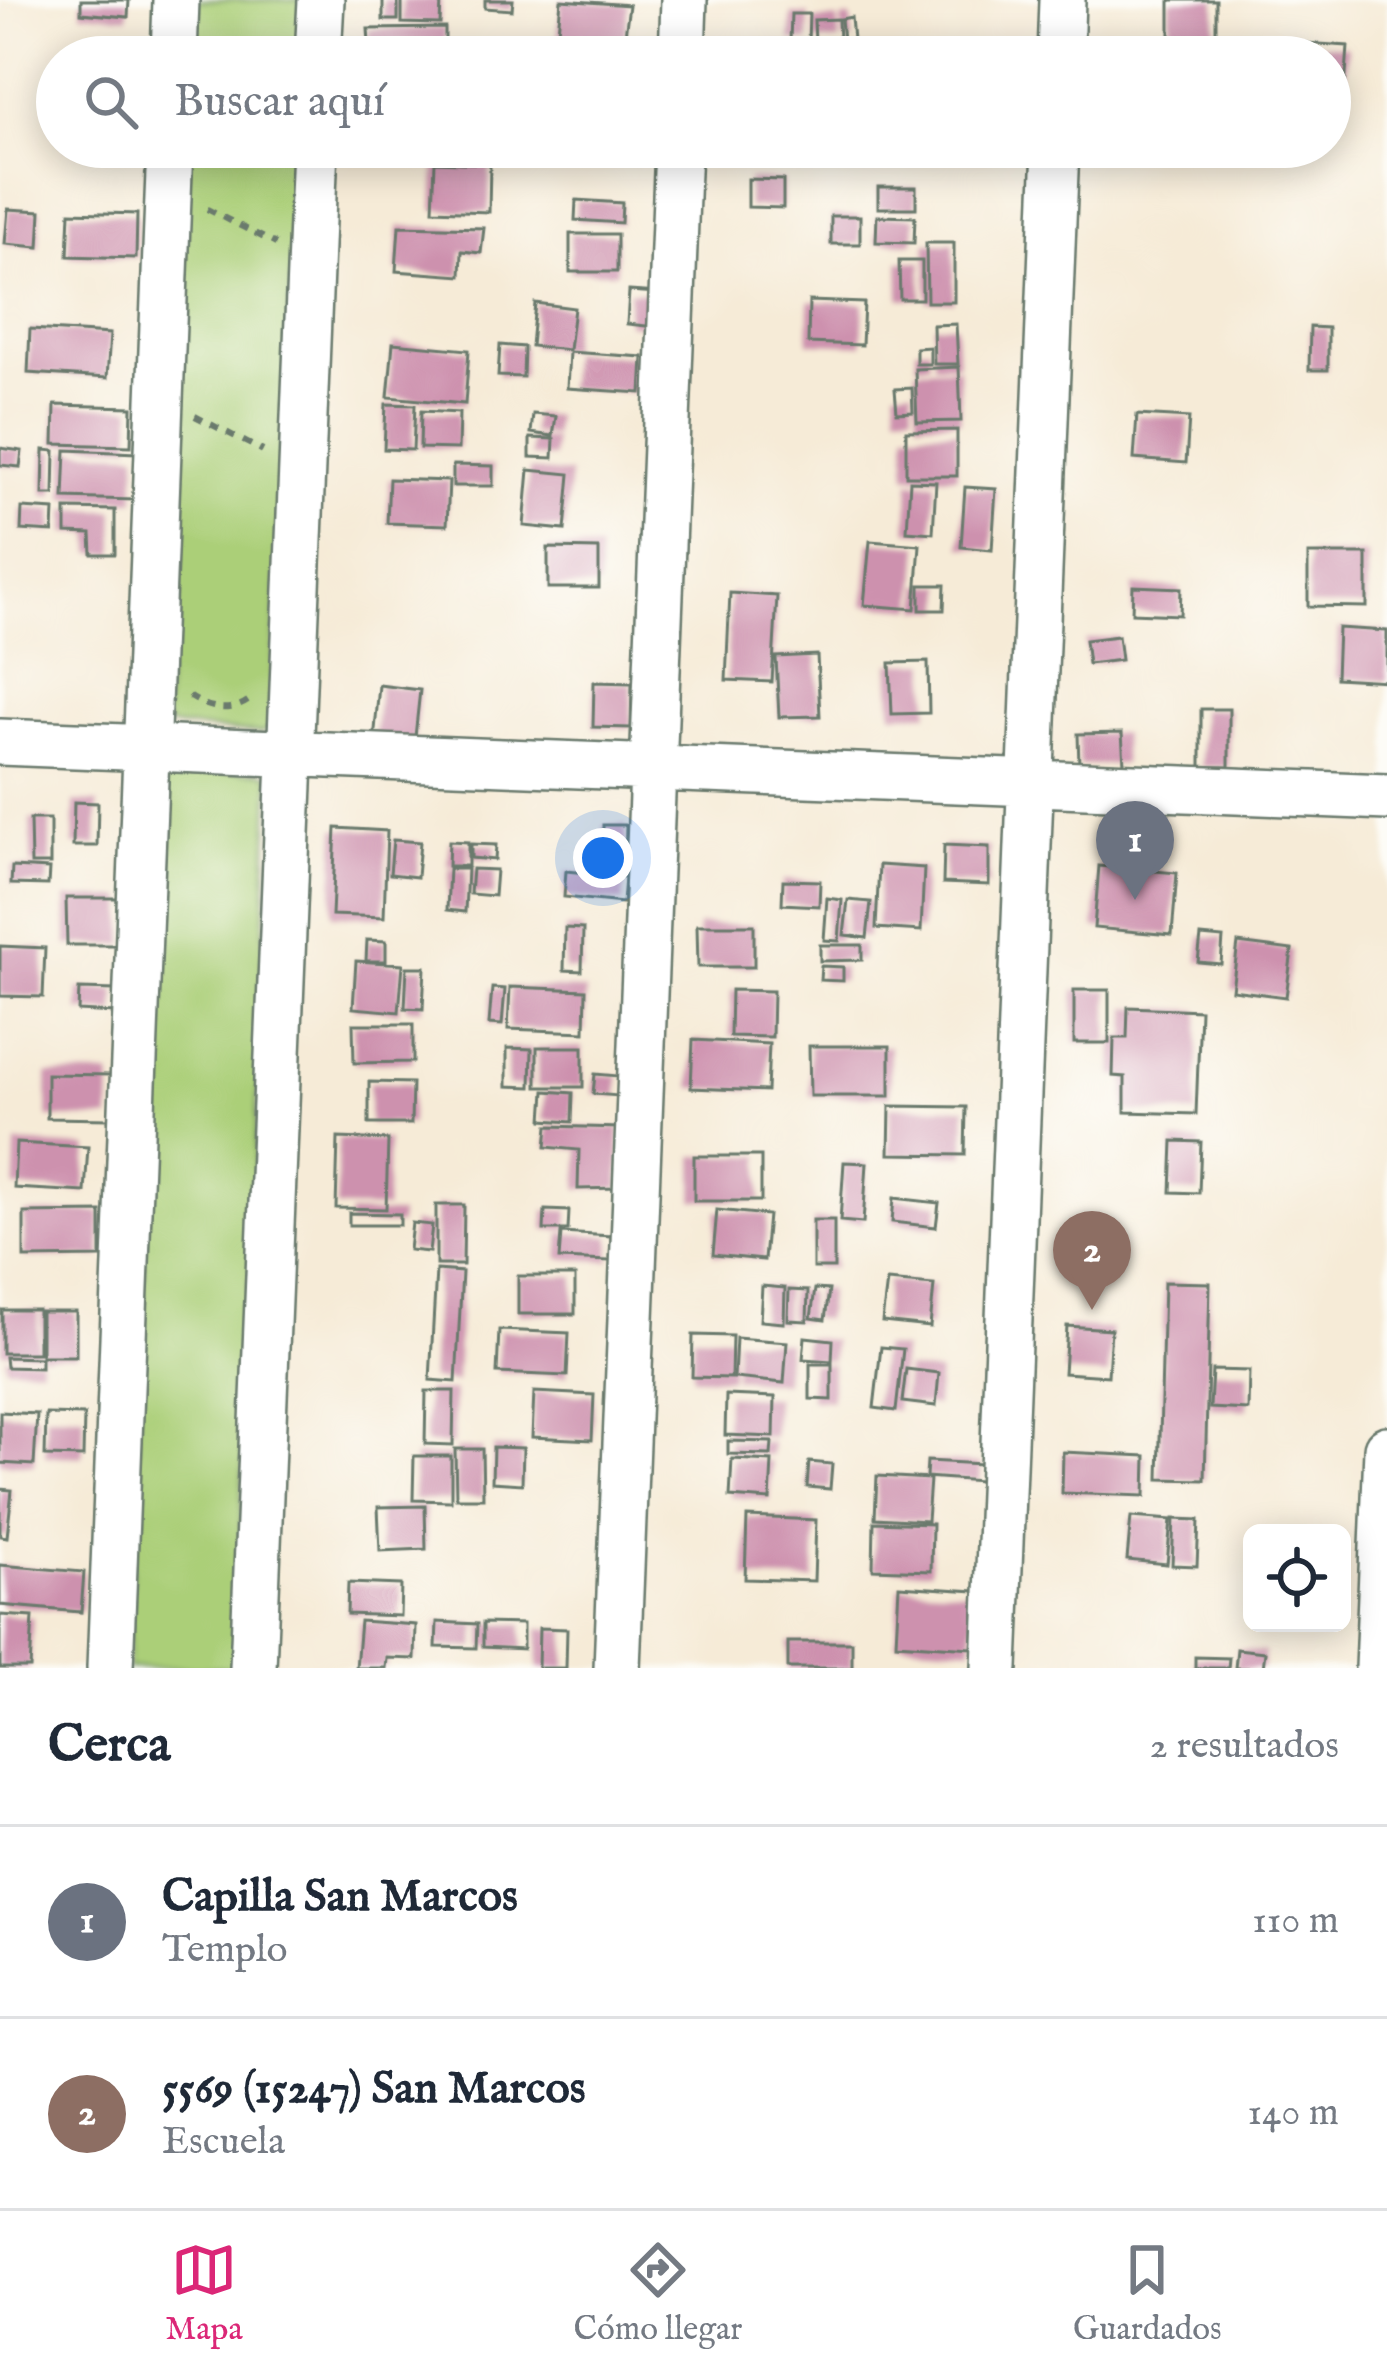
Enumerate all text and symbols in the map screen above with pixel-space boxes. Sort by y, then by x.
search box [36,36,1351,168]
icon: search [78,69,144,135]
text: Buscar aquí [174,74,385,131]
pin: 1 [1096,801,1174,900]
your location [573,828,633,888]
pin: 2 [1053,1211,1131,1310]
map controls [1243,1524,1351,1632]
button: locate [1243,1524,1351,1632]
text: Cerca [48,1714,171,1779]
text: 2 resultados [1150,1722,1339,1771]
text: Capilla San Marcos [162,1869,518,1926]
text: 1 [80,1897,94,1946]
text: 110 m [1252,1897,1339,1946]
text: Templo [162,1926,288,1975]
text: 5569 (15247) San Marcos [162,2061,586,2118]
text: 2 [78,2089,96,2138]
text: 140 m [1248,2089,1339,2138]
text: Escuela [162,2118,285,2167]
tab: Mapa [165,2237,243,2351]
tab: Cómo llegar [573,2237,742,2351]
tab: Guardados [1073,2237,1222,2351]

